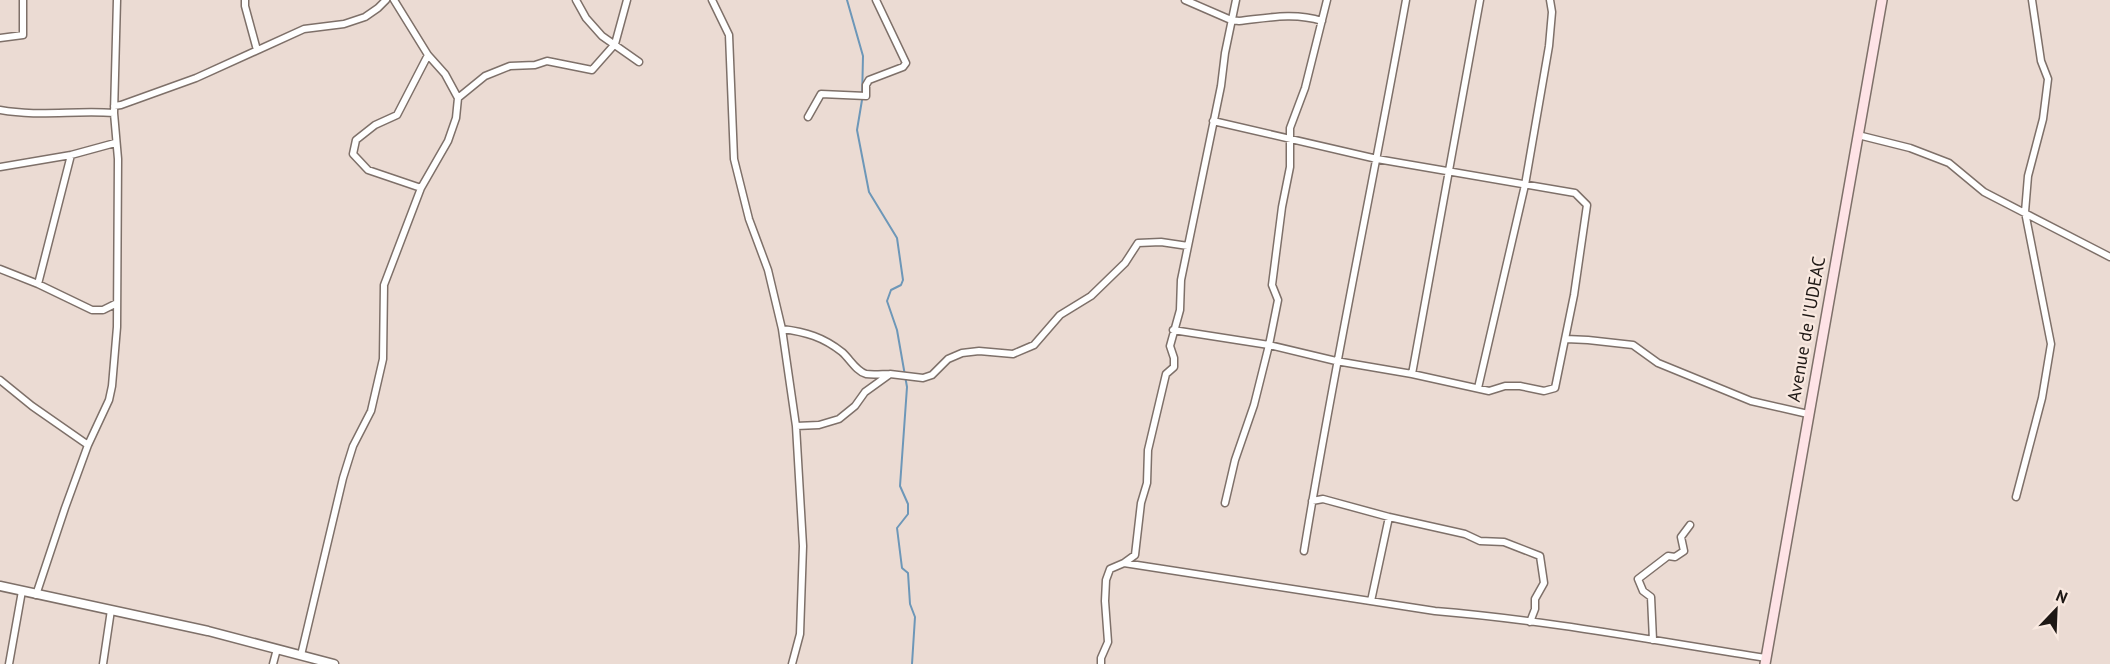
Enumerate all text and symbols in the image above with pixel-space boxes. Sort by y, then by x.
street label: Avenue de I'UDEAC [1782,254,1830,404]
north arrow [2026,580,2086,640]
text: N [2053,585,2071,607]

